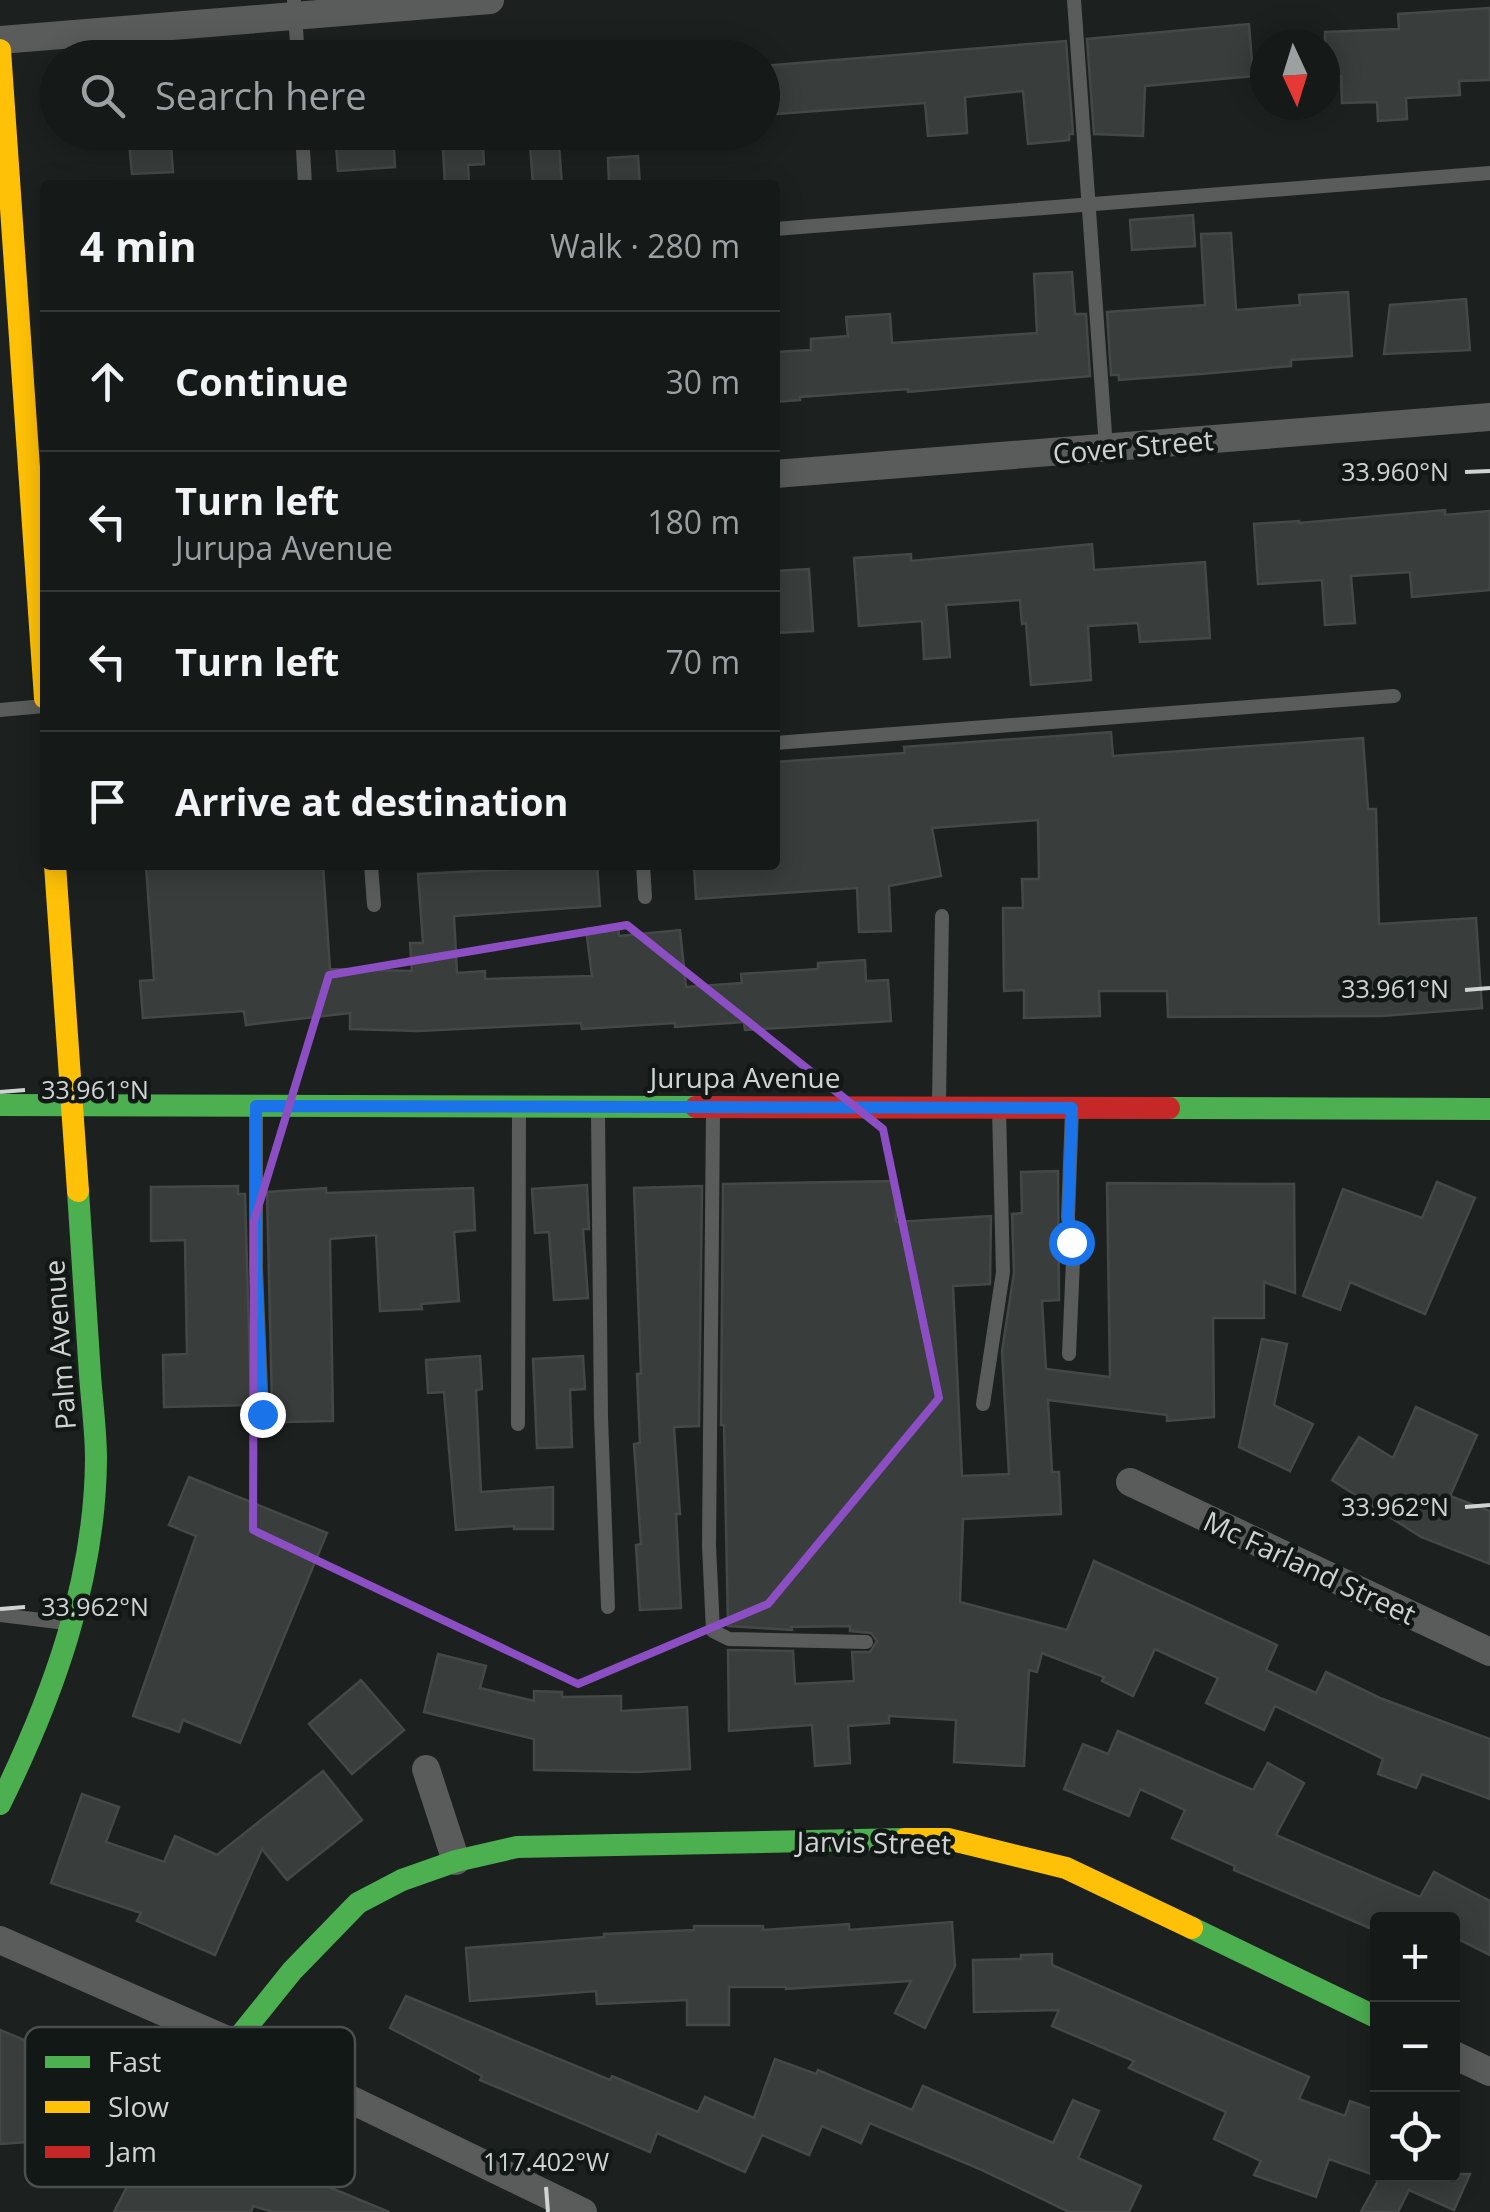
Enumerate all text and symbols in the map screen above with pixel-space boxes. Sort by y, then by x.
north arrow [1250,30,1340,120]
search box [40,40,780,150]
icon: search [75,68,130,123]
text: Search here [155,69,367,121]
text: 4 min [80,217,197,274]
text: Walk · 280 m [550,224,740,267]
icon: ahead [80,354,135,409]
text: Continue [175,355,348,407]
text: 30 m [665,360,740,403]
street label: Cover Street [1051,420,1215,472]
text: 33.960°N [1341,454,1449,488]
text: Turn left [175,474,339,526]
icon: left [80,494,135,549]
text: 180 m [647,500,740,543]
text: Jurupa Avenue [175,526,393,569]
icon: left [80,634,135,689]
text: Turn left [175,635,339,687]
text: 70 m [665,640,740,683]
icon: arrive [80,774,135,829]
text: Arrive at destination [175,775,569,827]
text: 33.961°N [1341,971,1449,1005]
street label: Jurupa Avenue [647,1058,840,1096]
text: 33.961°N [41,1072,149,1106]
route start [1049,1220,1095,1266]
street label: Palm Avenue [34,1259,84,1431]
route end [240,1392,286,1438]
text: 33.962°N [1341,1489,1449,1523]
street label: Mc Farland Street [1198,1501,1422,1633]
text: 33.962°N [41,1589,149,1623]
street label: Jarvis Street [793,1822,952,1862]
map controls [1370,1912,1460,2182]
button: + [1370,1912,1460,2002]
button: − [1370,2002,1460,2092]
legend [25,2027,355,2187]
text: Fast [108,2042,161,2080]
text: Slow [108,2087,169,2125]
button: locate [1370,2092,1460,2182]
text: Jam [105,2132,157,2170]
text: 117.402°W [483,2144,609,2178]

